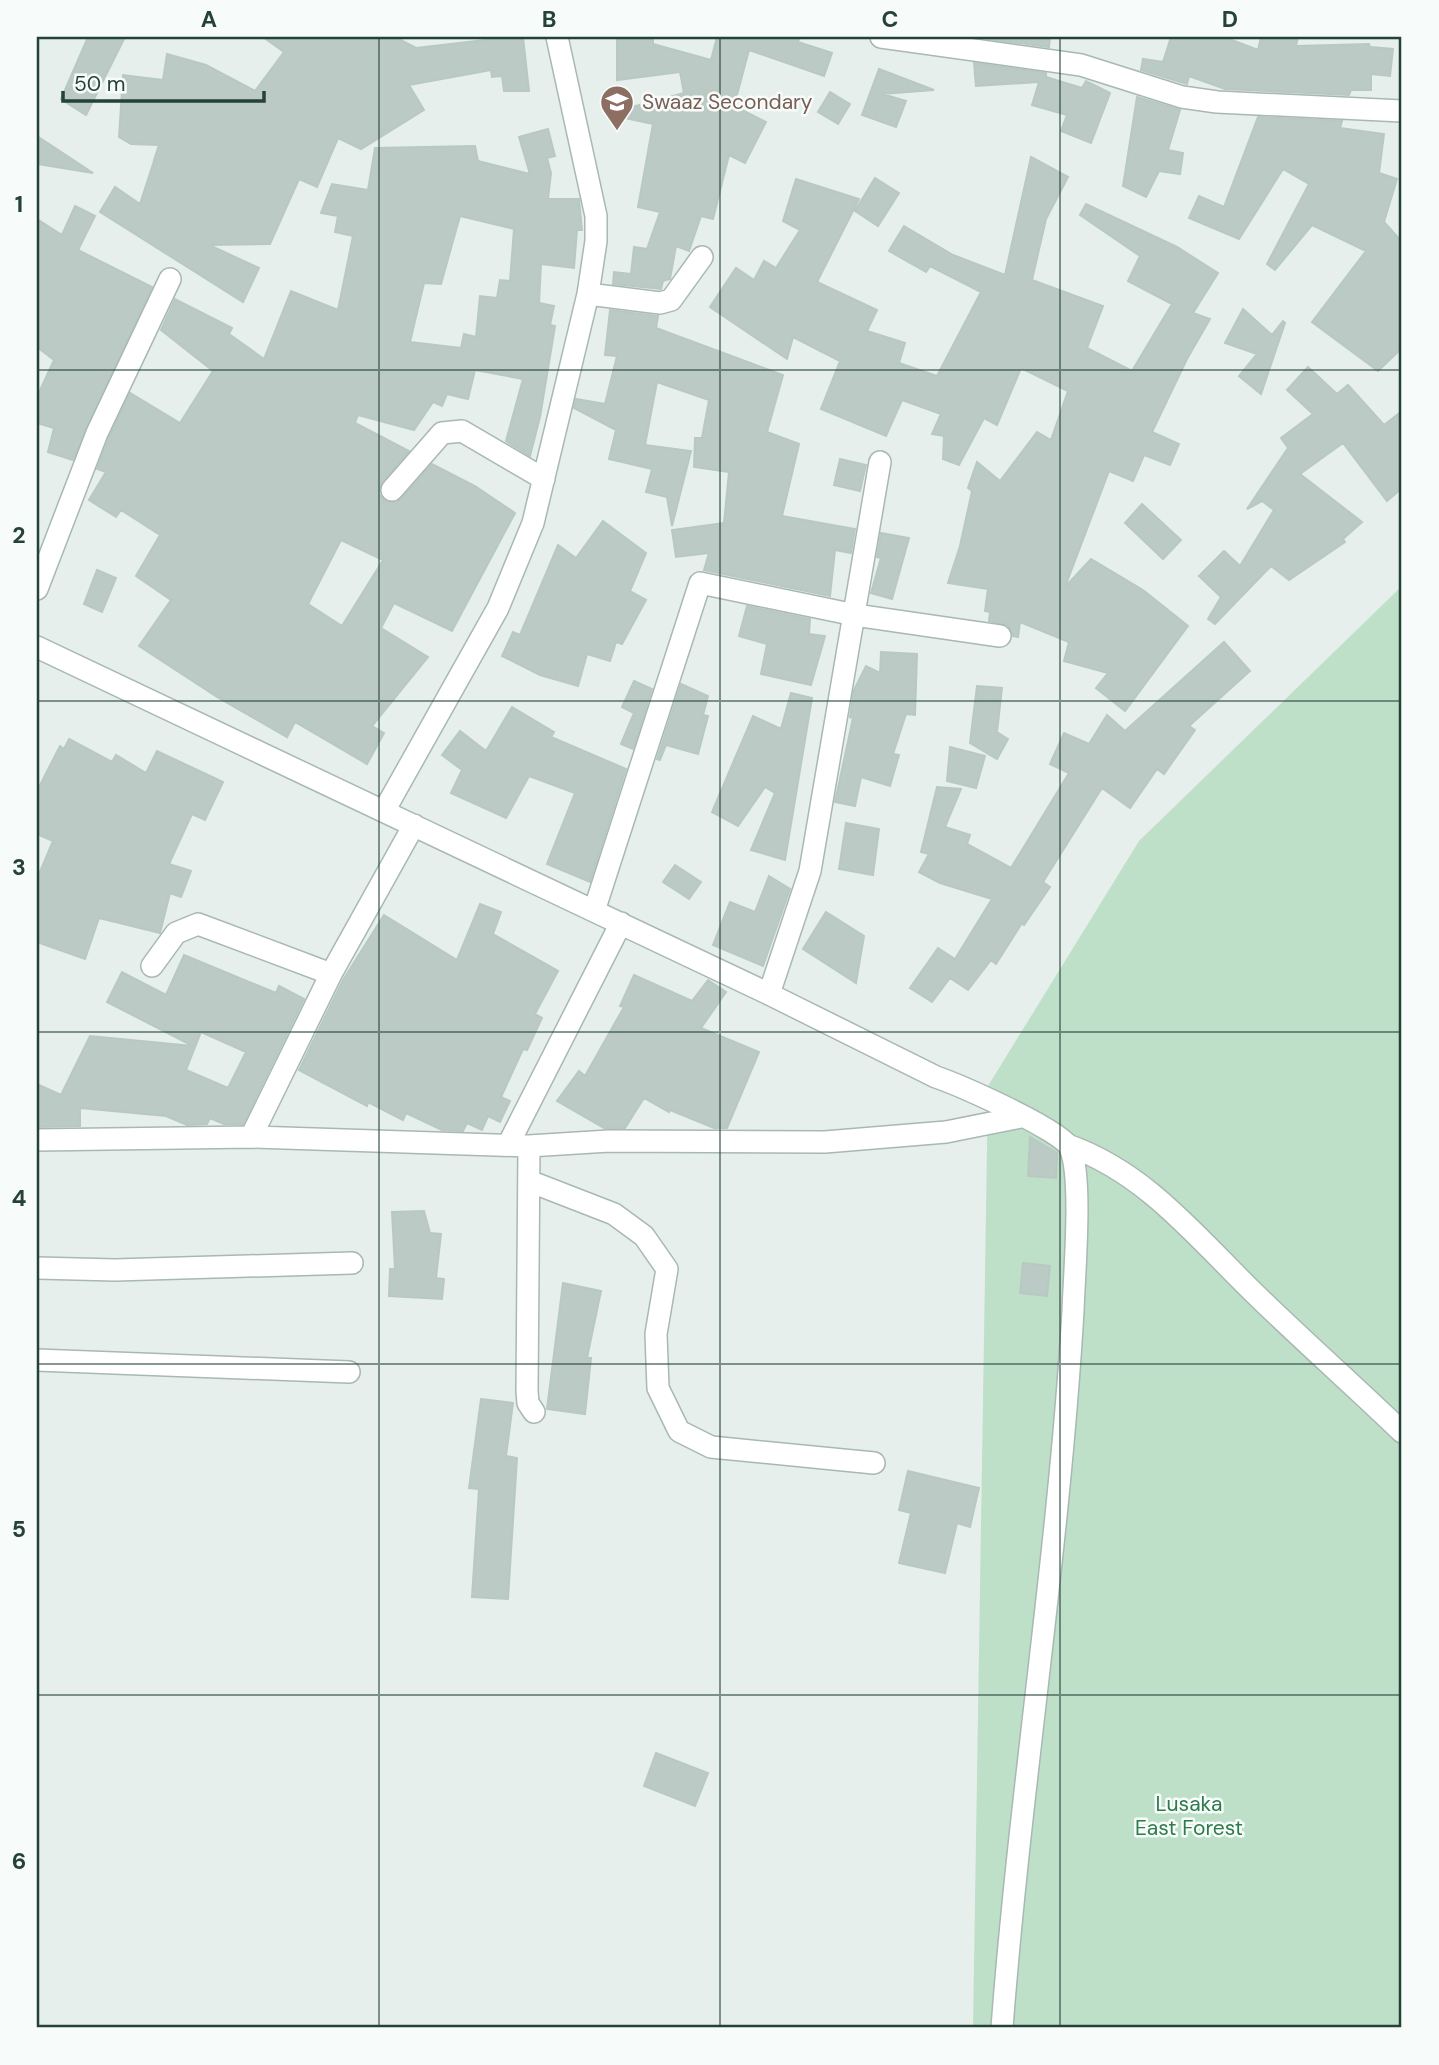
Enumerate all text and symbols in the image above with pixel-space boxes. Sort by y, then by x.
text: A [201,4,217,34]
text: B [542,4,556,34]
text: C [882,4,898,34]
text: D [1222,4,1238,34]
scale bar [63,60,264,104]
text: 50 m [74,70,125,98]
school or university icon: Swaaz Secondary [598,83,636,132]
place label: Swaaz Secondary [642,88,813,116]
text: 1 [15,189,23,219]
text: 2 [12,520,26,550]
text: 3 [12,852,26,882]
text: 4 [12,1183,27,1213]
text: 5 [12,1514,26,1544]
park label: Lusaka East Forest [1135,1790,1243,1842]
text: 6 [12,1846,26,1876]

